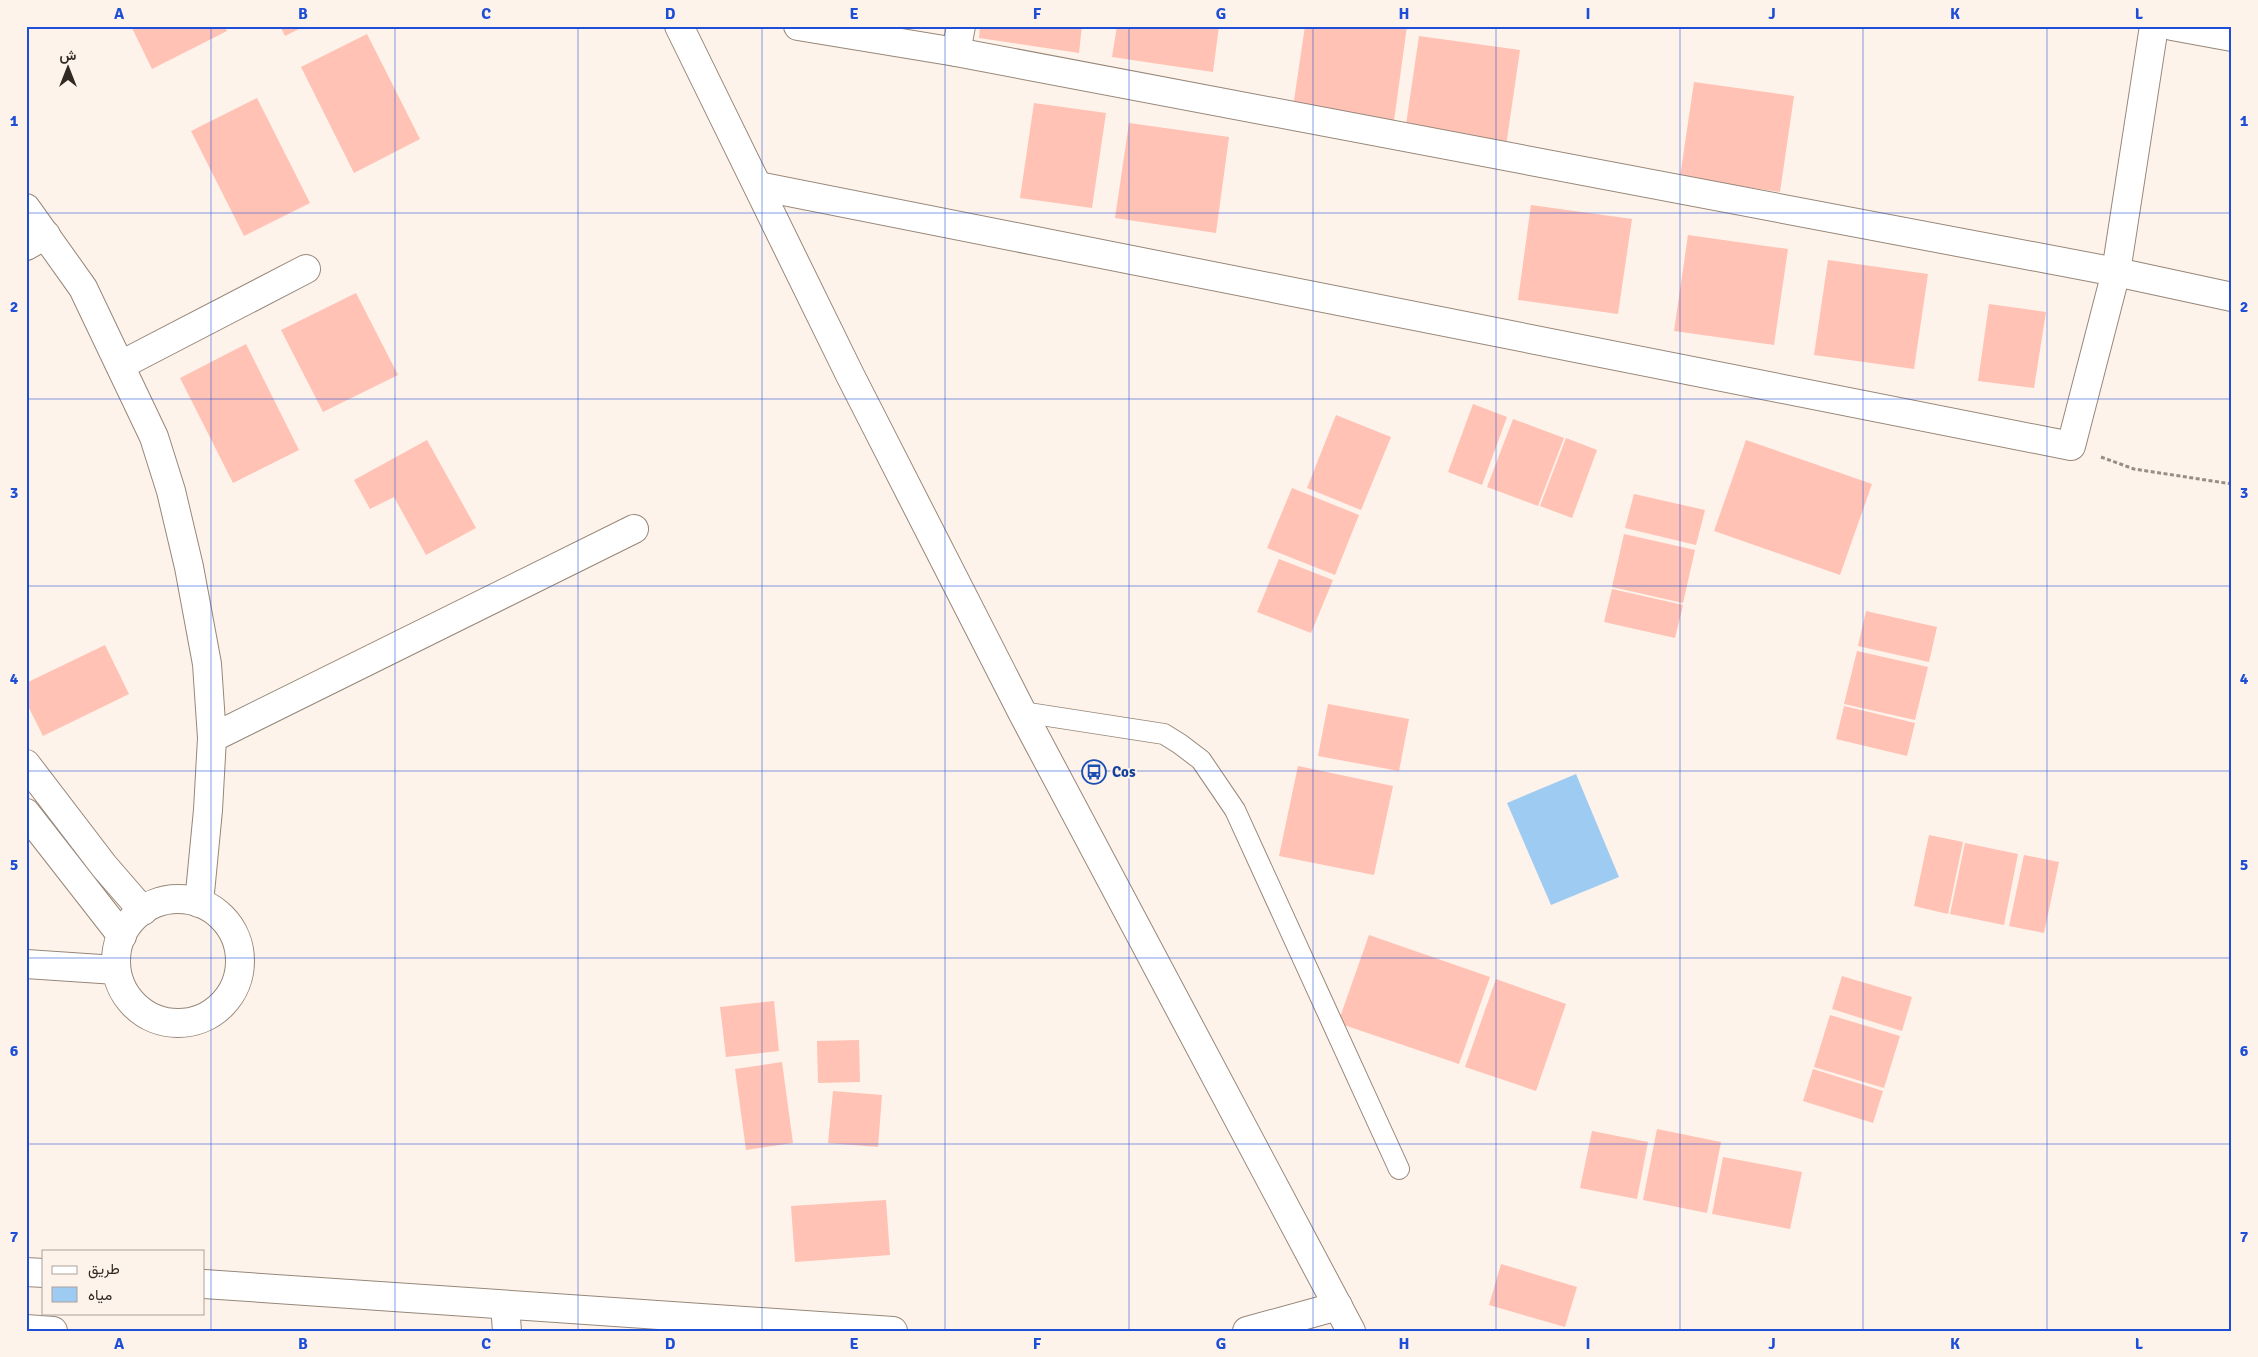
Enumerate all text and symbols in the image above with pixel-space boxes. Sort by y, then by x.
text: A [114,4,125,24]
text: B [298,4,308,24]
text: C [481,4,491,24]
text: D [665,4,676,24]
text: E [849,4,859,24]
text: F [1033,4,1042,24]
text: G [1216,4,1226,24]
text: H [1399,4,1409,24]
text: I [1585,4,1591,24]
text: J [1768,4,1776,24]
text: K [1950,4,1960,24]
text: L [2135,4,2144,24]
north arrow [42,42,92,92]
text: ش [60,47,77,64]
text: 1 [10,111,19,131]
text: 1 [2240,111,2249,131]
text: 2 [10,297,18,317]
text: 2 [2240,297,2248,317]
text: 3 [10,483,18,503]
text: 3 [2240,483,2248,503]
text: 4 [10,669,19,689]
text: 4 [2240,669,2249,689]
bus stop icon: Cos [1081,759,1107,785]
place label: Cos [1112,763,1136,781]
text: 5 [10,855,18,875]
text: 5 [2240,855,2248,875]
text: 6 [10,1041,19,1061]
text: 6 [2240,1041,2249,1061]
text: 7 [10,1227,19,1247]
text: 7 [2240,1227,2249,1247]
legend [42,1250,205,1314]
text: طريق [88,1260,120,1279]
text: مياه [88,1286,112,1304]
text: A [114,1334,125,1354]
text: B [298,1334,308,1354]
text: C [481,1334,491,1354]
text: D [665,1334,676,1354]
text: E [849,1334,859,1354]
text: F [1033,1334,1042,1354]
text: G [1216,1334,1226,1354]
text: H [1399,1334,1409,1354]
text: I [1585,1334,1591,1354]
text: J [1768,1334,1776,1354]
text: K [1950,1334,1960,1354]
text: L [2135,1334,2144,1354]

